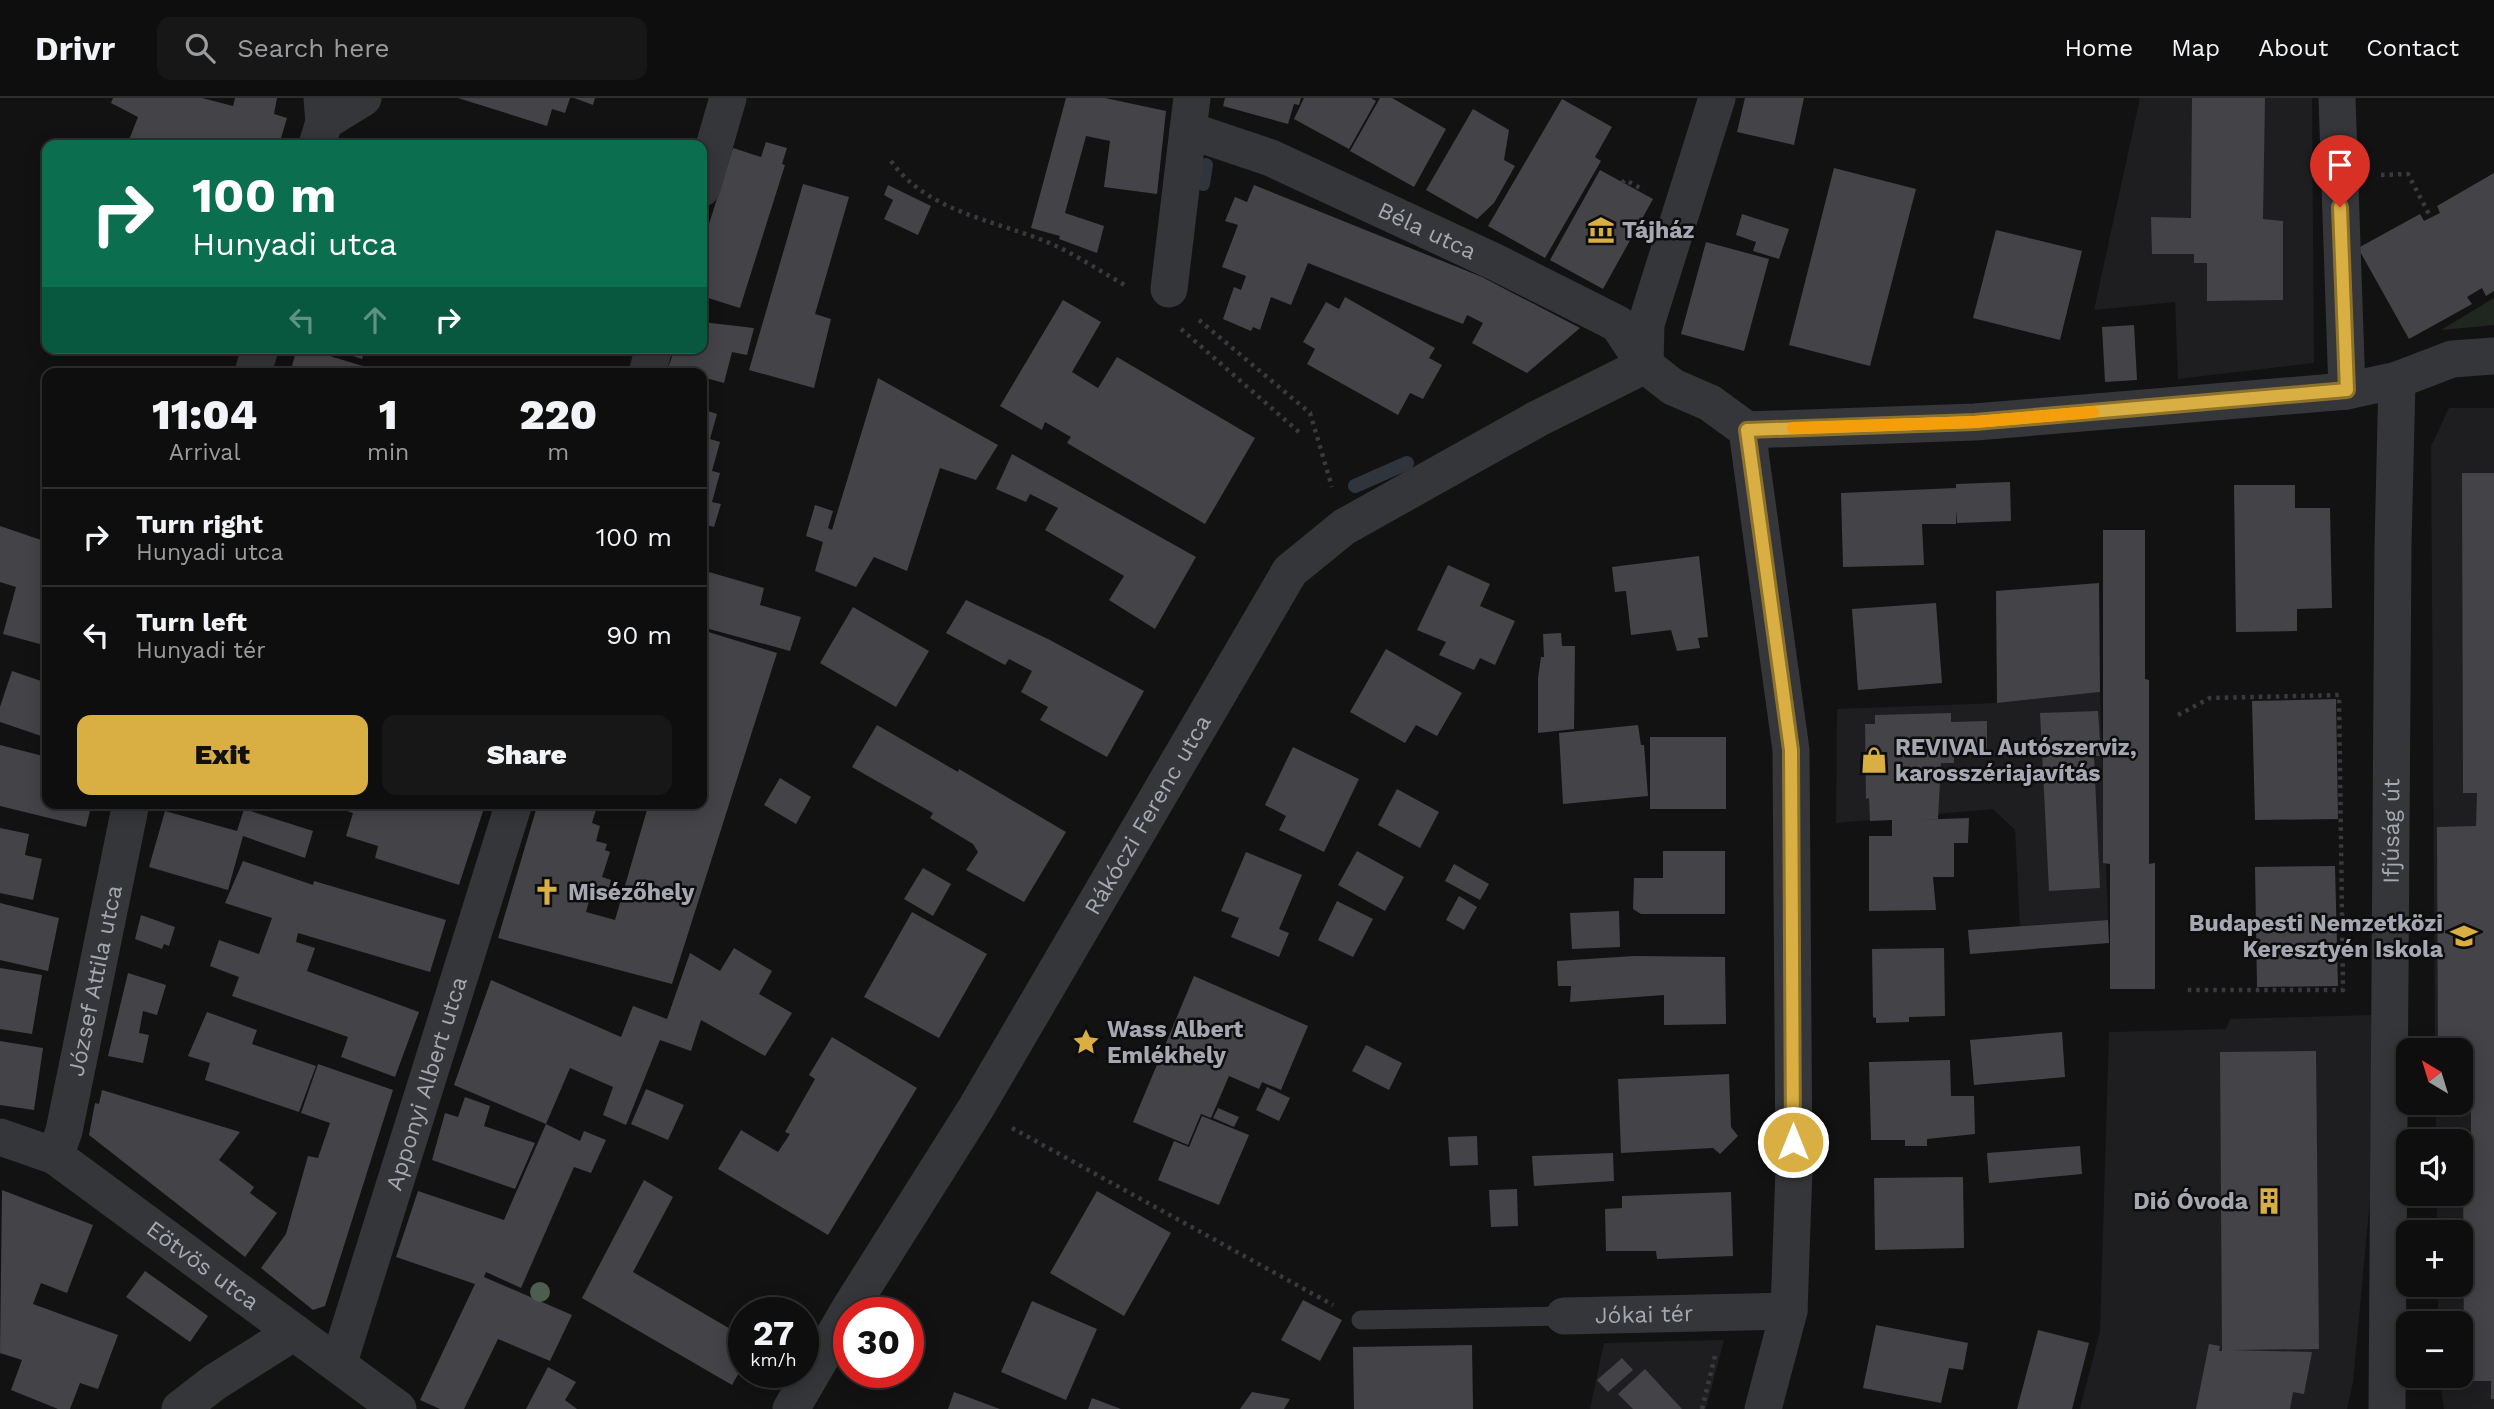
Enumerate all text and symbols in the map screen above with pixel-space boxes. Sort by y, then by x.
search box [157,17,647,80]
text: Drivr [35,29,115,68]
icon: search [181,29,219,67]
text: Search here [237,33,390,63]
text: Home [2065,34,2133,62]
text: Map [2171,34,2220,62]
text: About [2258,34,2328,62]
text: Contact [2366,34,2459,62]
pin [2310,135,2370,207]
icon: arrive [2321,146,2359,184]
text: 100 m [192,166,336,224]
icon: right [77,168,168,259]
street label: Béla utca [1374,196,1481,265]
museum icon: Tájház [1586,215,1616,245]
place label: Tájház [1622,217,1695,244]
text: Hunyadi utca [192,225,397,263]
icon: left [283,301,321,339]
icon: ahead [356,301,394,339]
icon: right [429,301,467,339]
text: 11:04 [152,390,257,439]
text: 1 [379,390,398,439]
text: 220 [519,390,597,439]
text: Arrival [169,439,240,466]
text: min [367,439,409,466]
text: m [547,439,569,466]
text: Turn right [136,509,263,539]
icon: right [77,518,115,556]
text: 100 m [596,522,672,552]
text: Hunyadi utca [136,539,284,566]
text: Turn left [136,607,247,637]
icon: left [77,616,115,654]
text: 90 m [606,620,672,650]
text: Hunyadi tér [136,637,266,664]
street label: Rákóczi Ferenc utca [1078,710,1216,920]
button: Exit [77,715,368,795]
button: Share [382,715,672,795]
place label: REVIVAL Autószerviz, karosszériajavítás [1895,734,2137,787]
shop icon: REVIVAL Autószerviz, karosszériajavítás [1859,745,1889,775]
street label: Ifjúság út [2377,778,2405,884]
church icon: Misézőhely [532,877,562,907]
place label: Misézőhely [568,879,694,906]
street label: József Attila utca [62,883,127,1079]
place label: Budapesti Nemzetközi Keresztyén Iskola [2189,910,2444,963]
school or university icon: Budapesti Nemzetközi Keresztyén Iskola [2449,921,2479,951]
street label: Apponyi Albert utca [380,973,472,1194]
place label: Wass Albert Emlékhely [1107,1016,1243,1069]
place icon: Wass Albert Emlékhely [1071,1027,1101,1057]
north arrow [2396,1038,2473,1115]
map controls [2396,1038,2473,1388]
position arrow [1756,1105,1830,1179]
button: sound [2396,1129,2473,1206]
building icon: Dió Óvoda [2254,1186,2284,1216]
place label: Dió Óvoda [2133,1188,2249,1215]
street label: Eötvös utca [141,1215,264,1315]
button: + [2396,1220,2473,1297]
speed limit sign: 30 [833,1297,924,1388]
street label: Jókai tér [1595,1300,1693,1329]
button: − [2396,1311,2473,1388]
text: 27 [753,1312,794,1354]
text: km/h [750,1349,797,1370]

